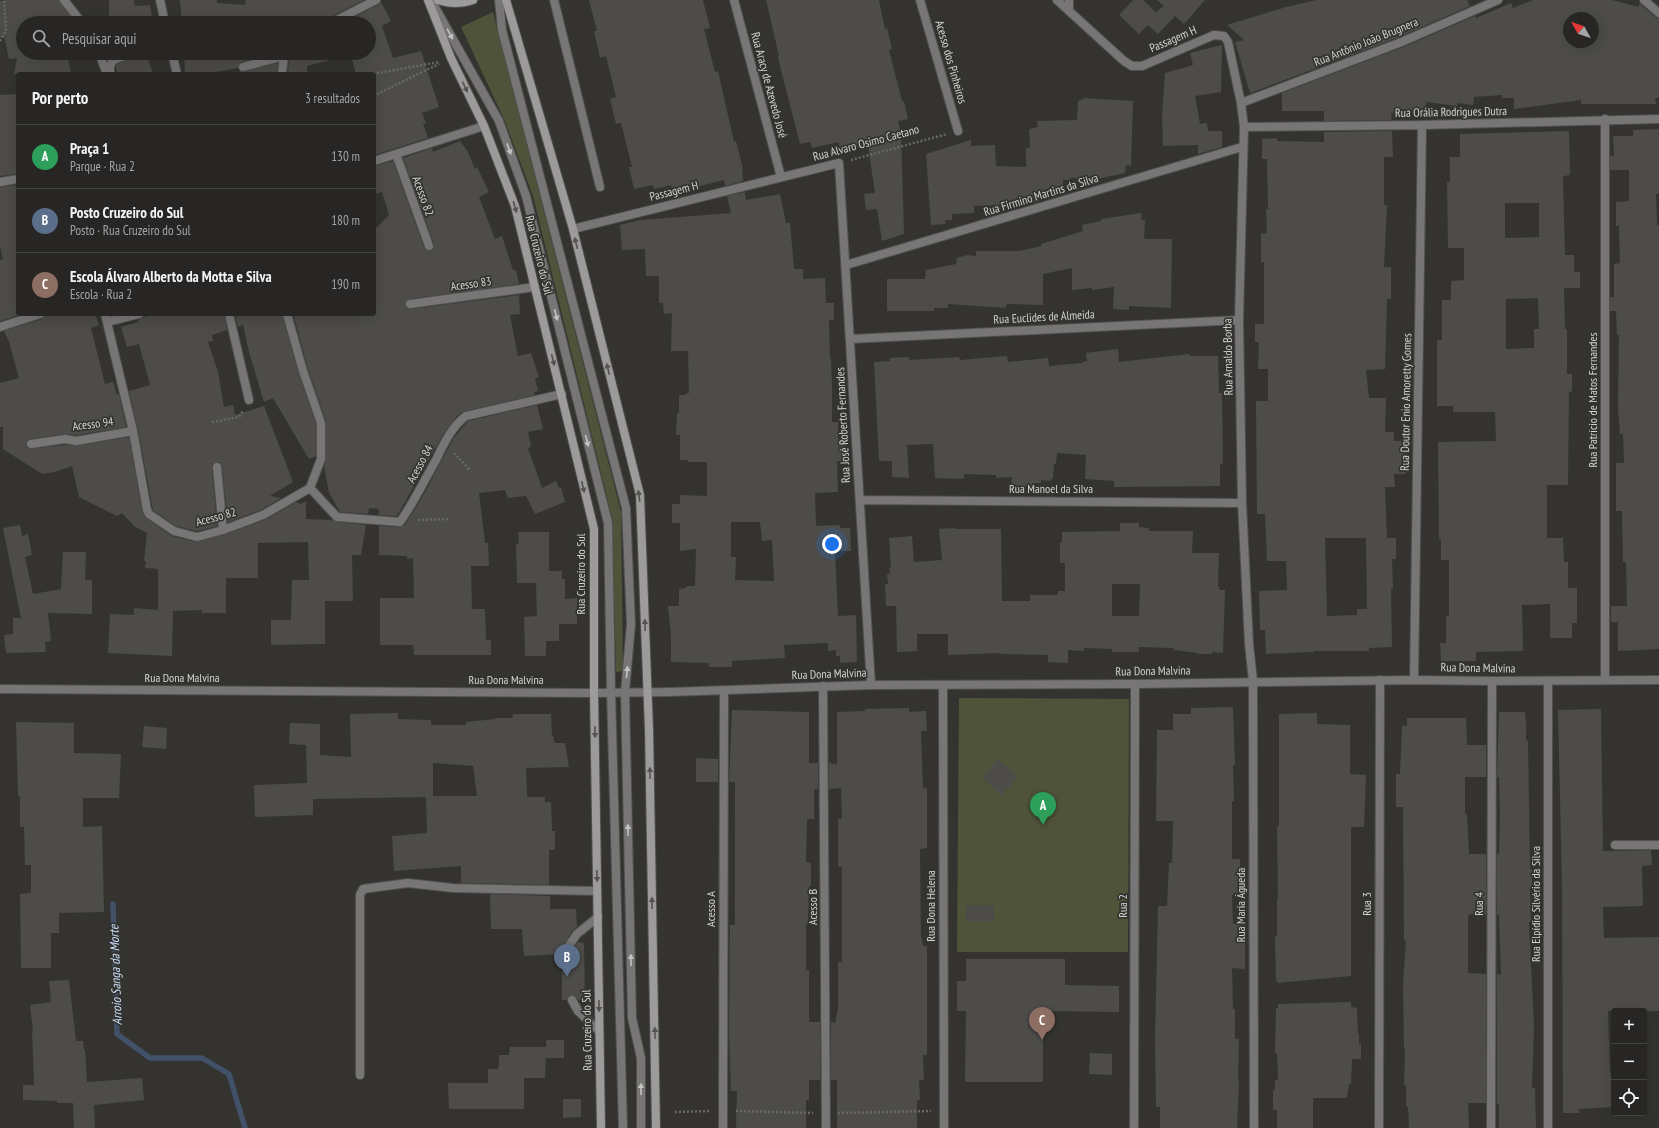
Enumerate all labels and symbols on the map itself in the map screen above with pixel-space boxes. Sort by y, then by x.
north arrow [1563,12,1599,48]
street label: Rua Antônio João Brugnera [1311,14,1420,69]
street label: Acesso dos Pinheiros [932,18,971,105]
street label: Passagem H [1147,22,1199,55]
one-way arrow [446,28,453,40]
street label: Rua Aracy de Azevedo José [748,30,791,140]
one-way arrow [462,82,468,93]
street label: Rua Orália Rodrigues Dutra [1395,103,1507,120]
street label: Rua Alvaro Osimo Caetano [811,121,921,164]
one-way arrow [506,144,512,156]
street label: Rua Firmino Martins da Silva [982,170,1100,219]
street label: Acesso 82 [409,174,438,218]
street label: Passagem H [648,177,700,204]
one-way arrow [512,202,518,214]
street label: Rua Cruzeiro do Sul [522,214,557,296]
one-way arrow [573,237,579,250]
street label: Acesso 83 [449,273,492,294]
street label: Rua Euclides de Almeida [993,306,1095,327]
one-way arrow [553,309,559,321]
street label: Rua Arnaldo Borba [1219,318,1236,396]
street label: Rua Doutor Enio Amoretty Gomes [1397,333,1414,471]
street label: Rua Patrício de Matos Fernandes [1585,333,1600,467]
one-way arrow [550,355,556,367]
one-way arrow [605,363,611,376]
street label: Rua José Roberto Fernandes [832,367,853,483]
street label: Acesso 94 [72,413,115,433]
one-way arrow [585,435,591,447]
street label: Acesso 84 [403,442,436,485]
one-way arrow [581,481,587,493]
street label: Rua Manoel da Silva [1009,481,1093,496]
one-way arrow [636,490,642,502]
street label: Acesso 82 [194,504,238,529]
street label: Rua Cruzeiro do Sul [573,533,588,614]
your location [822,534,842,554]
one-way arrow [642,619,649,631]
street label: Rua Dona Malvina [1440,659,1516,676]
street label: Rua Dona Malvina [1115,662,1191,679]
street label: Rua Dona Malvina [791,665,867,682]
one-way arrow [623,666,630,678]
street label: Rua Dona Malvina [145,670,220,685]
street label: Rua Dona Malvina [469,672,544,687]
one-way arrow [591,726,598,738]
one-way arrow [647,766,653,779]
pin: A [1030,792,1056,825]
one-way arrow [625,823,631,836]
street label: Rua Elpídio Silvério da Silva [1528,846,1543,962]
street label: Rua Maria Águeda [1233,868,1248,942]
one-way arrow [594,870,600,883]
street label: Rua Dona Helena [923,870,938,942]
street label: Acesso B [805,889,820,925]
street label: Acesso A [703,891,718,927]
street label: Rua 3 [1359,892,1374,916]
street label: Rua 4 [1471,892,1486,916]
street label: Rua 2 [1115,894,1130,918]
one-way arrow [649,897,656,909]
water label: Arroio Sanga da Morte [105,923,126,1025]
pin: B [554,944,580,977]
one-way arrow [627,954,634,966]
street label: Rua Cruzeiro do Sul [578,989,595,1071]
one-way arrow [596,1000,602,1013]
pin: C [1029,1007,1055,1040]
one-way arrow [652,1026,658,1039]
one-way arrow [638,1082,644,1095]

